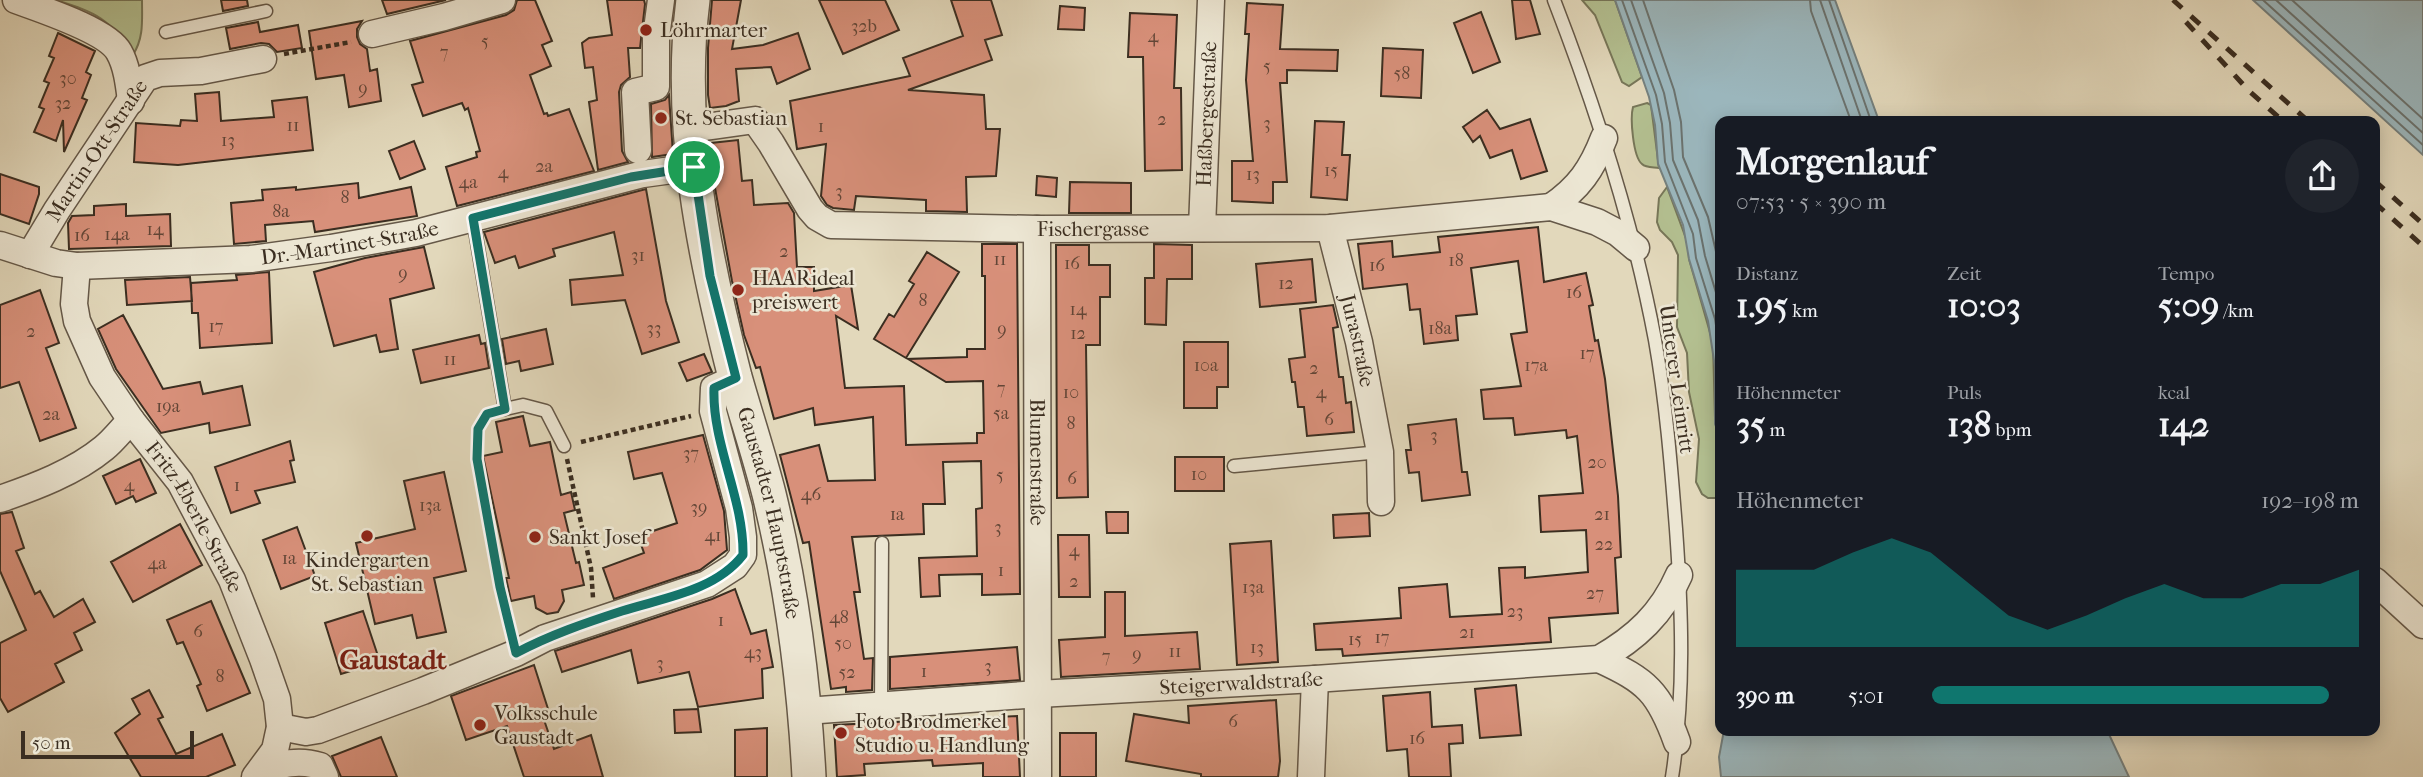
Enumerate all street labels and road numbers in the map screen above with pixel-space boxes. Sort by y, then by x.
street label: Haßbergestraße [1192,41,1221,187]
street label: Martin-Ott-Straße [41,75,153,226]
street label: Dr.-Martinet-Straße [259,216,441,270]
street label: Fischergasse [1037,217,1149,241]
street label: Jurastraße [1335,290,1379,389]
street label: Unterer Leinritt [1655,303,1699,456]
street label: Blumenstraße [1025,398,1050,526]
street label: Gaustadter Hauptstraße [732,404,805,621]
street label: Fritz-Eberle-Straße [140,436,248,596]
street label: Steigerwaldstraße [1159,666,1324,699]

